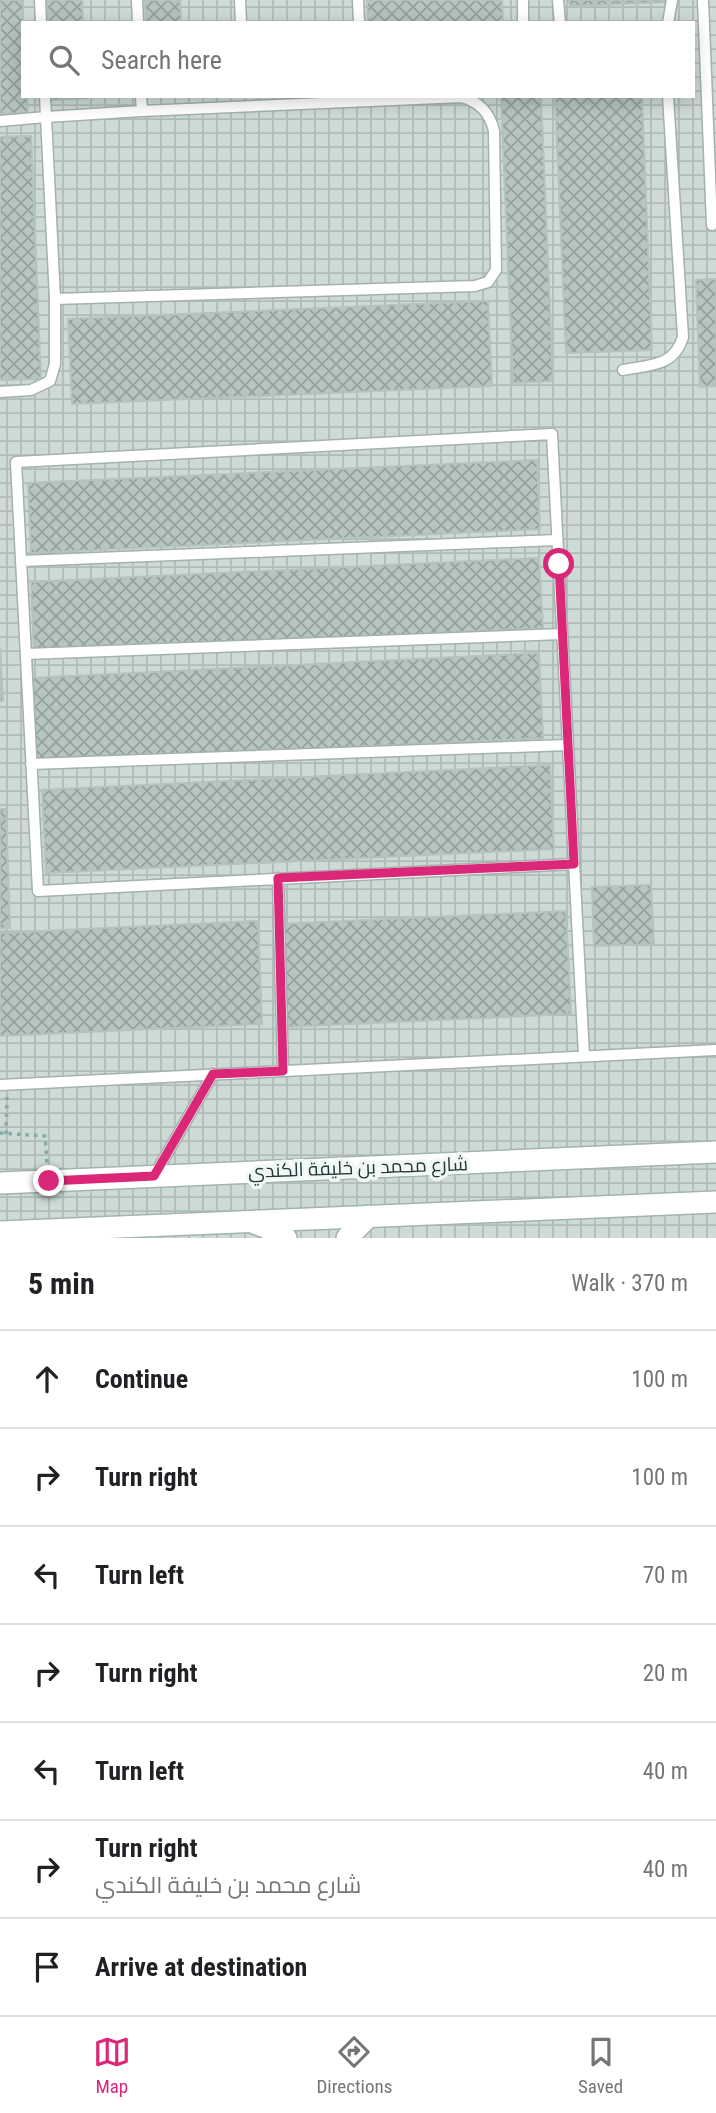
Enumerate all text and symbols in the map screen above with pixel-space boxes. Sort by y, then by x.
search box [21,21,695,98]
icon: search [45,41,83,79]
text: Search here [101,45,222,75]
route start [543,548,574,579]
street label: شارع محمد بن خليفة الكندي [248,1152,468,1186]
route end [33,1165,64,1196]
text: 5 min [28,1266,95,1301]
text: Walk · 370 m [571,1270,688,1297]
icon: ahead [28,1360,66,1398]
text: Continue [95,1364,188,1394]
text: 100 m [631,1366,688,1393]
icon: right [28,1458,66,1496]
text: Turn right [95,1462,197,1492]
text: 100 m [631,1464,688,1491]
icon: left [28,1556,66,1594]
text: Turn left [95,1560,184,1590]
text: 70 m [643,1562,688,1589]
icon: right [28,1654,66,1692]
text: Turn right [95,1658,197,1688]
text: 20 m [643,1660,688,1687]
icon: left [28,1752,66,1790]
text: Turn left [95,1756,184,1786]
text: 40 m [643,1758,688,1785]
text: Turn right [95,1833,197,1863]
icon: right [28,1850,66,1888]
text: 40 m [643,1856,688,1883]
text: شارع محمد بن خليفة الكندي [95,1872,361,1899]
icon: arrive [28,1948,66,1986]
text: Arrive at destination [95,1952,307,1982]
tab: Map [93,2033,131,2098]
tab: Directions [316,2033,392,2098]
tab: Saved [578,2033,623,2098]

